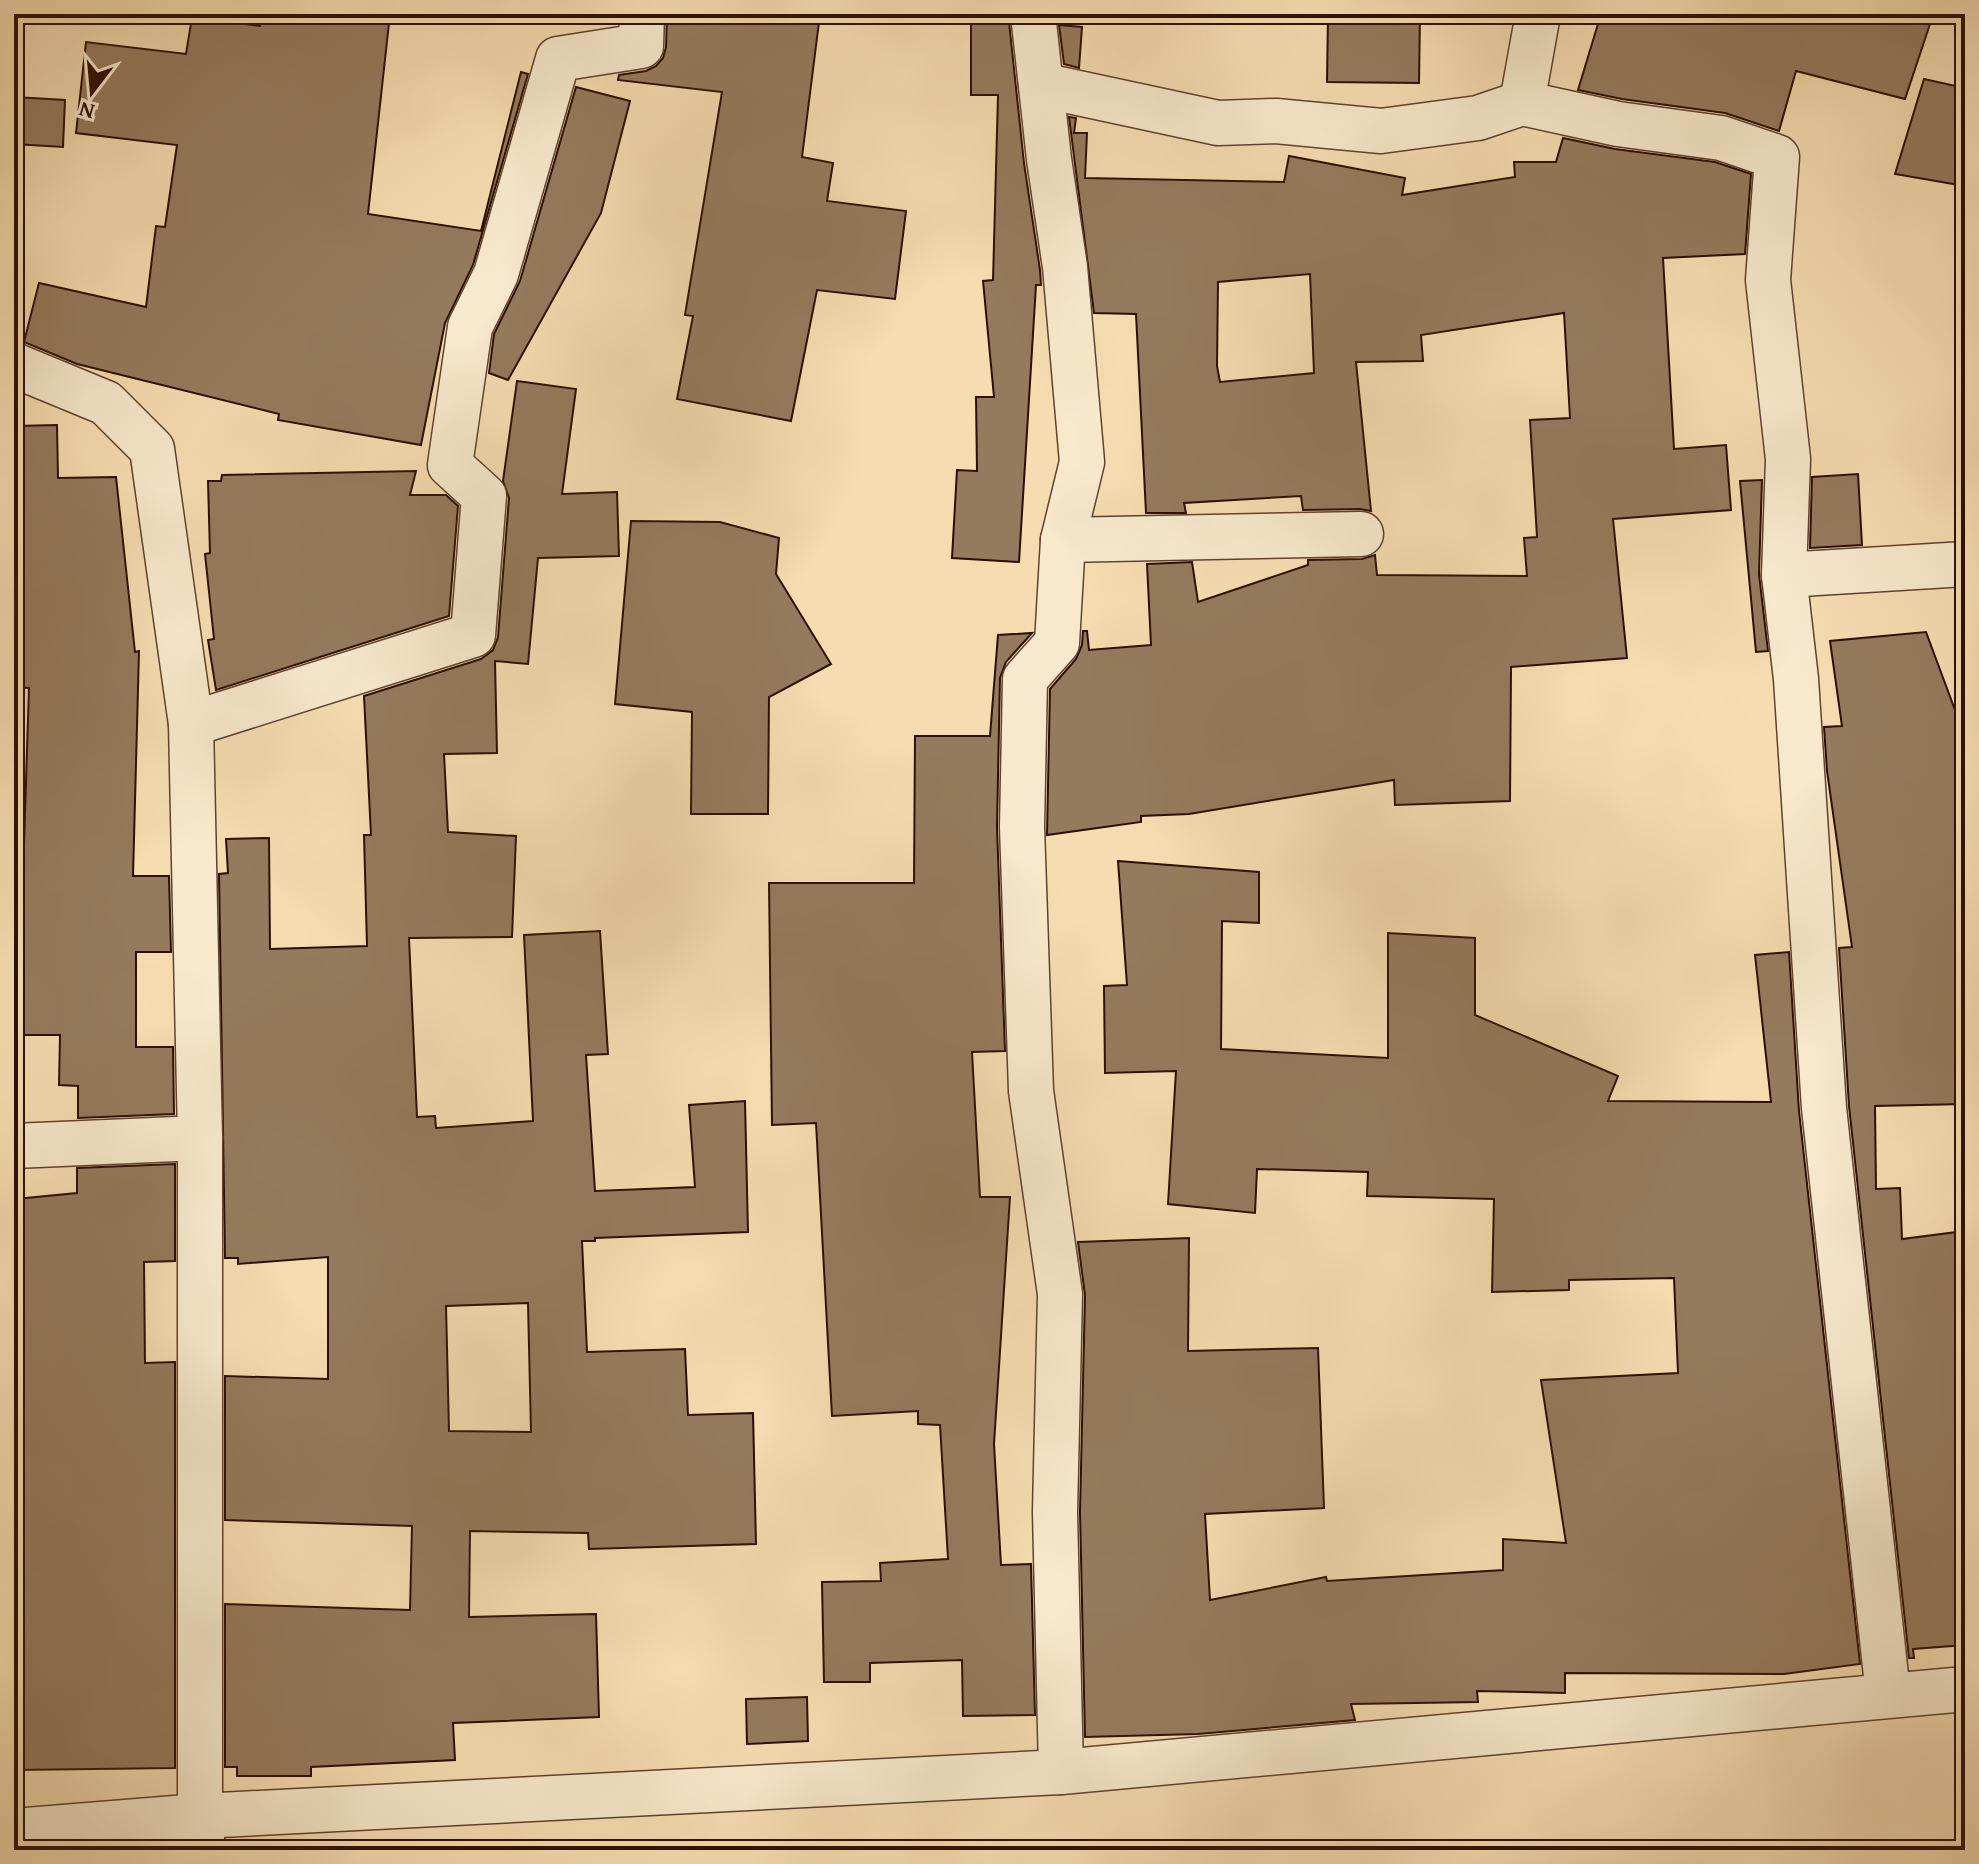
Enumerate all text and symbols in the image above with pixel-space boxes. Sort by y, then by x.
north arrow [52,52,132,132]
text: N [75,94,98,129]

